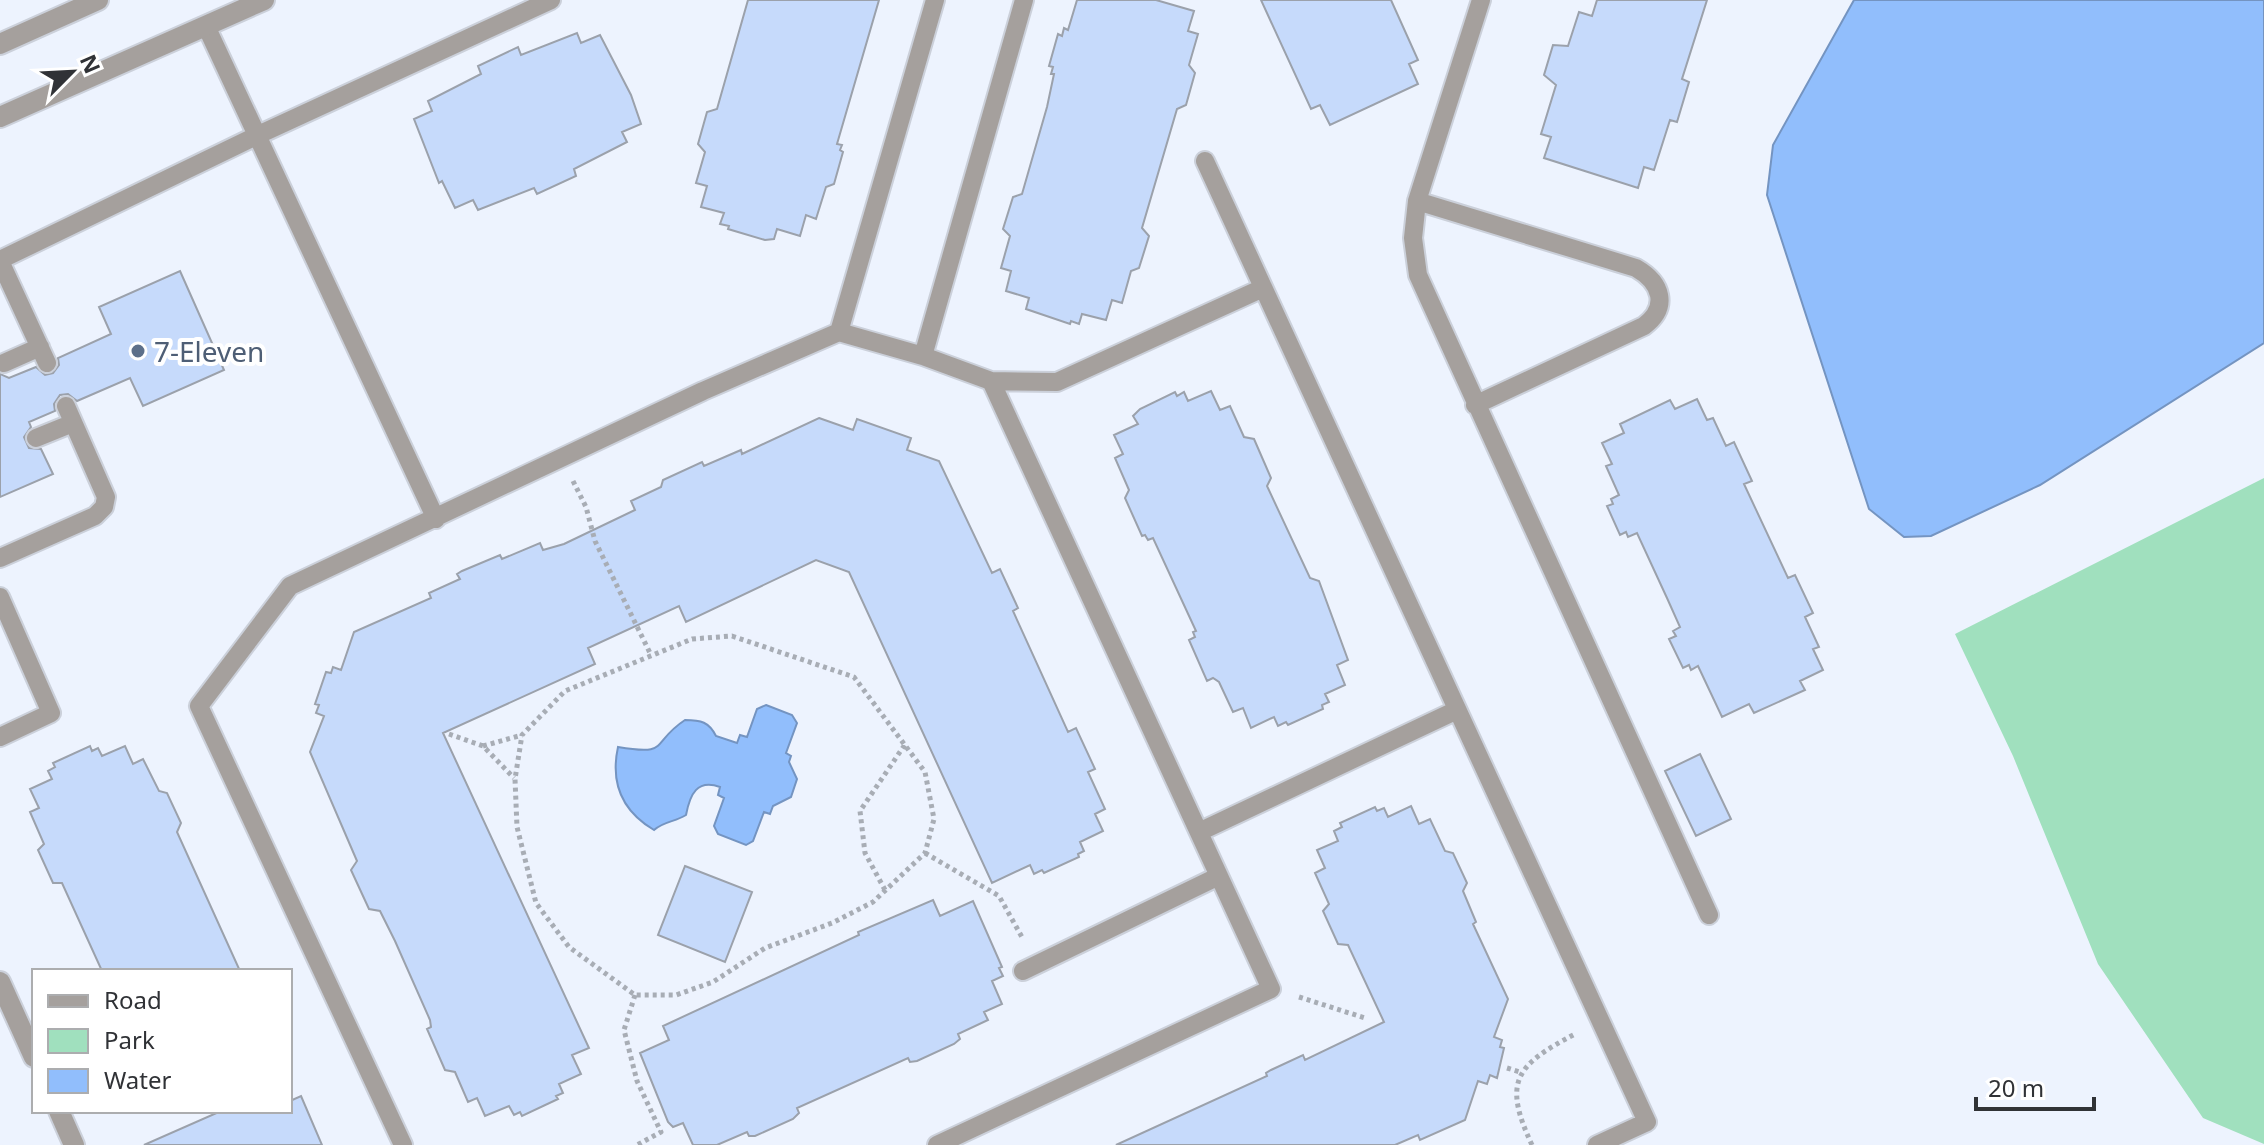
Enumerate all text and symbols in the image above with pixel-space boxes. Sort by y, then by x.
north arrow [32,32,112,112]
text: N [74,49,109,78]
place label: 7-Eleven [154,332,264,370]
marker: 7-Eleven [129,342,147,360]
legend [32,969,292,1113]
text: Road [104,983,162,1016]
text: Park [104,1023,155,1056]
scale bar [1976,1061,2094,1111]
text: Water [104,1063,172,1096]
text: 20 m [1988,1071,2044,1104]

